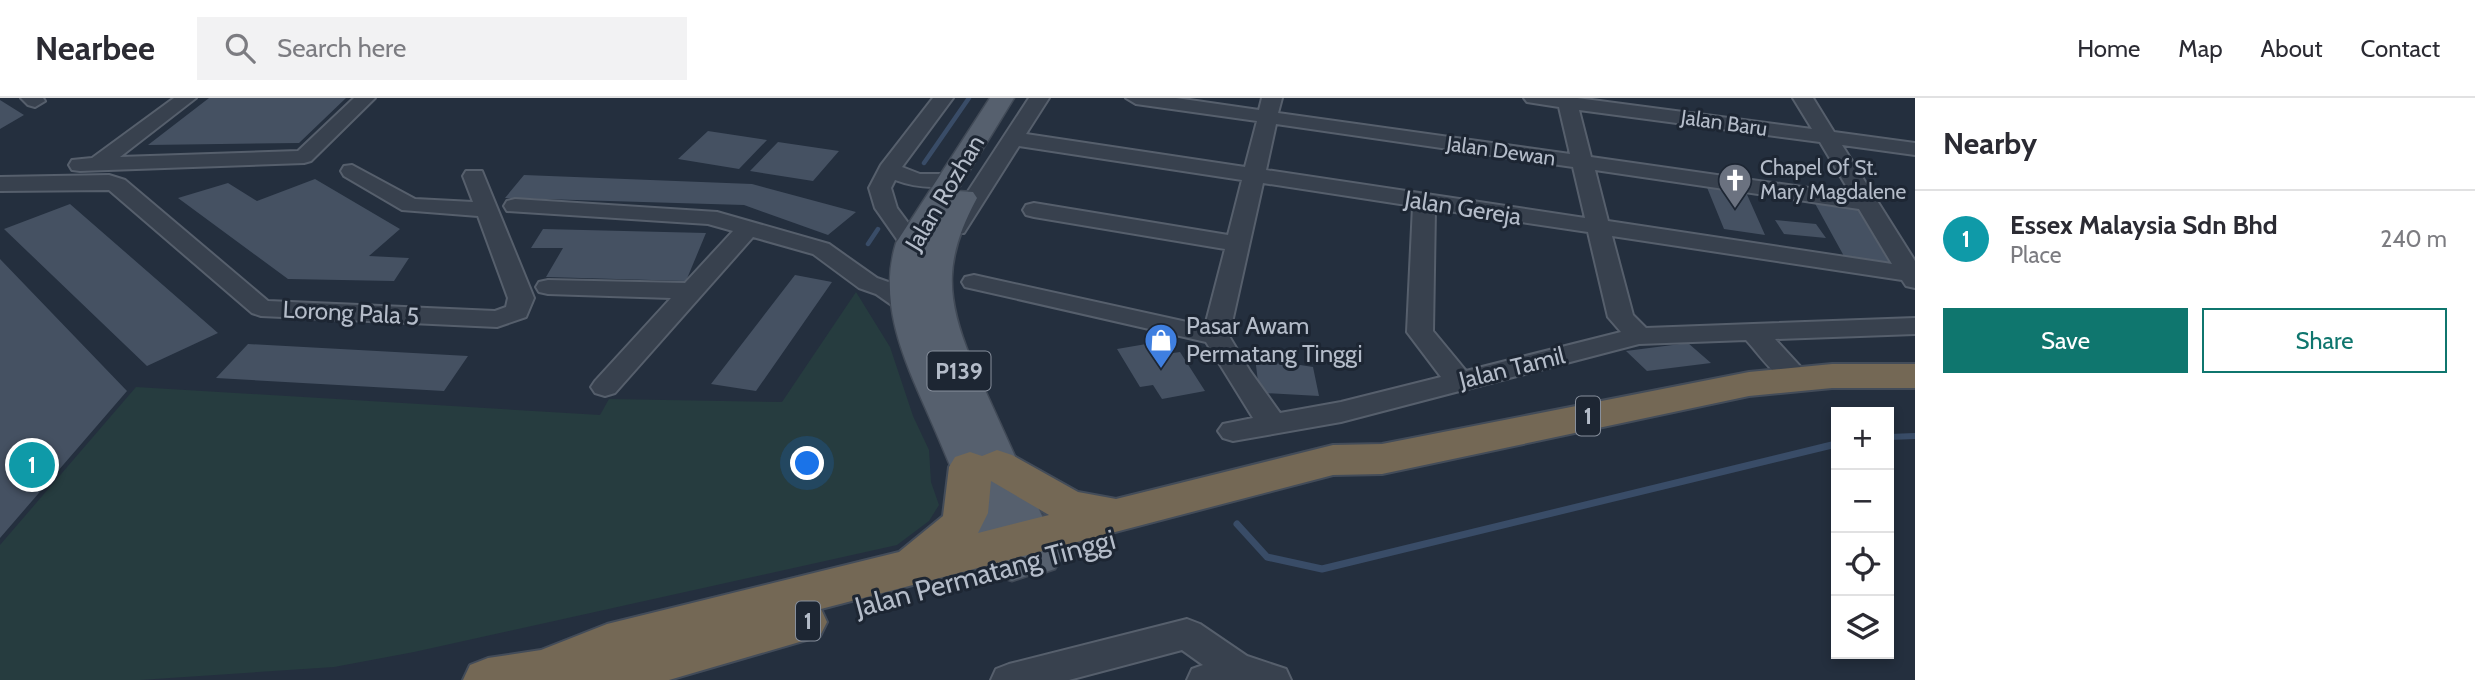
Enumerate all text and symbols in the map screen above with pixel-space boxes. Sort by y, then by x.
search box [197,17,687,80]
text: Nearbee [35,28,155,68]
icon: search [221,29,259,67]
text: Search here [277,32,406,64]
text: Home [2077,34,2140,63]
text: Map [2178,34,2223,63]
text: About [2261,34,2323,63]
text: Contact [2361,34,2440,63]
street label: Jalan Baru [1678,104,1769,141]
text: Nearby [1943,125,2037,162]
street label: Jalan Rozhan [898,130,990,257]
street label: Jalan Dewan [1444,130,1557,171]
place label: Chapel Of St. Mary Magdalene [1760,155,1907,204]
church icon: Chapel Of St. Mary Magdalene [1716,161,1754,210]
street label: Jalan Gereja [1402,184,1524,231]
text: Essex Malaysia Sdn Bhd [2010,209,2278,241]
text: 1 [1962,225,1970,253]
text: 240 m [2380,225,2447,253]
text: Place [2010,241,2062,269]
street label: Lorong Pala 5 [282,294,420,331]
button: Save [1943,308,2188,373]
button: Share [2202,308,2447,373]
place label: Pasar Awam Permatang Tinggi [1186,311,1363,368]
shop icon: Pasar Awam Permatang Tinggi [1142,321,1180,370]
street label: Jalan Tamil [1455,340,1568,395]
road number: P139 [928,352,990,390]
road number: 1 [1576,396,1600,436]
map controls [1831,407,1894,659]
button: + [1831,407,1894,470]
pin: 1 [9,439,55,491]
your location [790,446,824,480]
button: − [1831,470,1894,533]
street label: Jalan Permatang Tinggi [850,522,1119,624]
button: locate [1831,533,1894,596]
button: layers [1831,596,1894,659]
road number: 1 [796,601,820,640]

